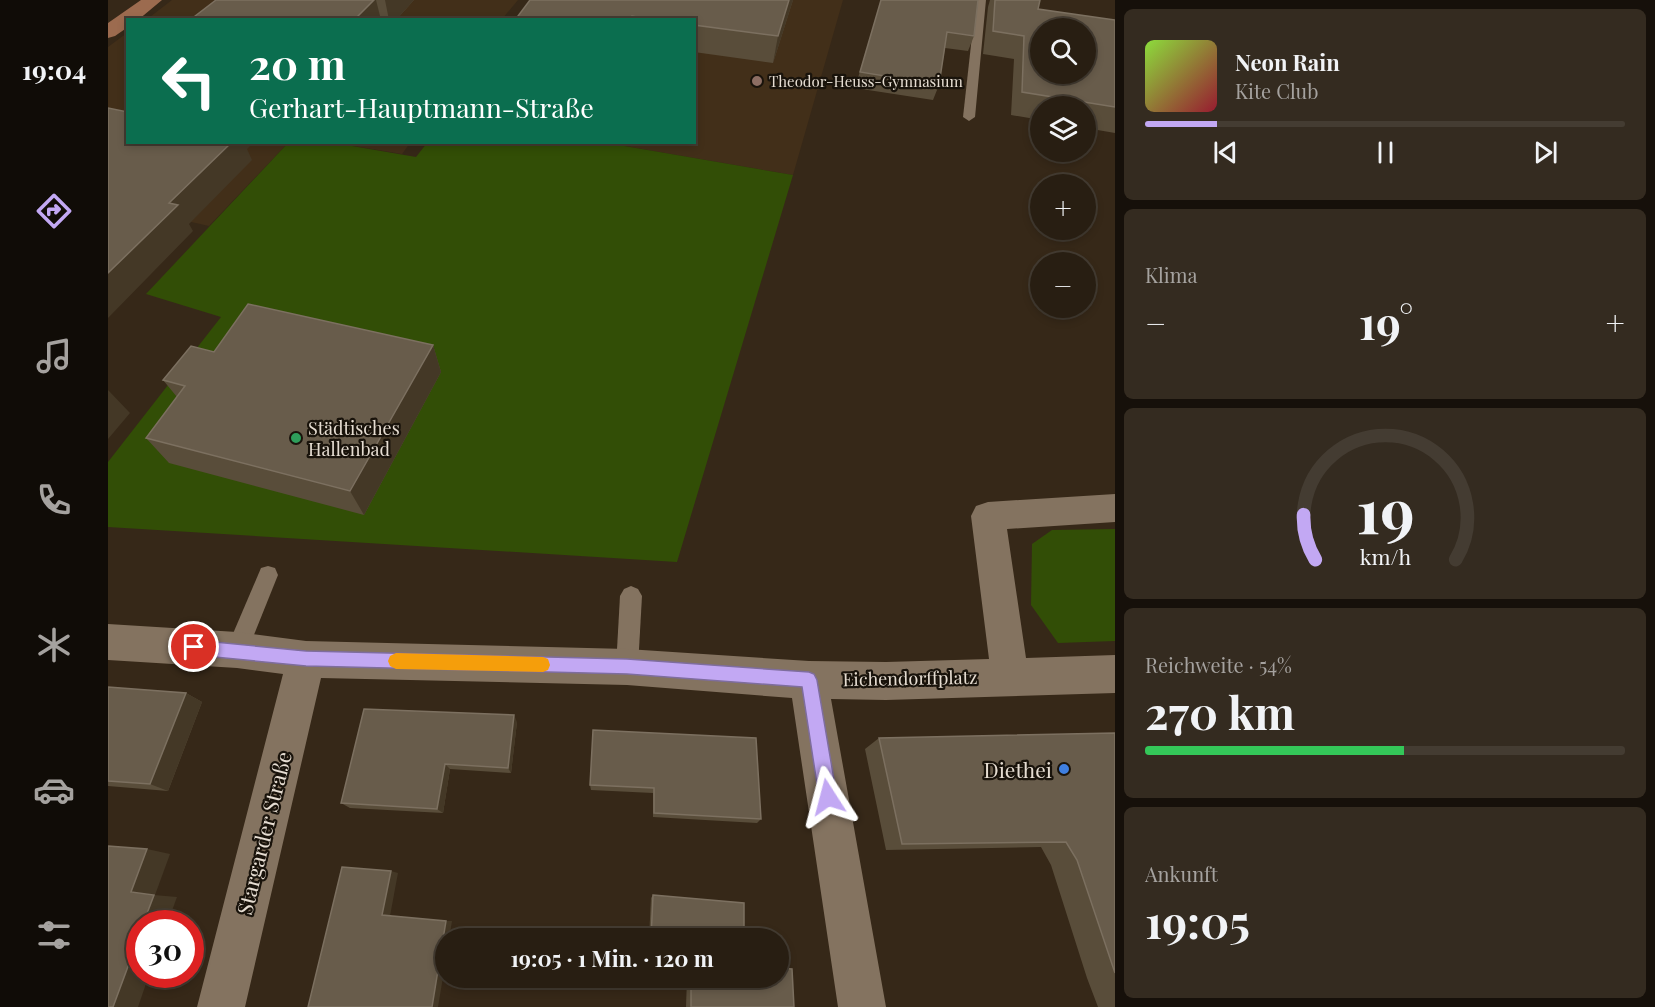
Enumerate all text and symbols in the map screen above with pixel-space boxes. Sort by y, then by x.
map controls [1030,18,1096,318]
button: search [1030,18,1096,84]
text: 20 m [249,35,346,91]
icon: left [150,42,228,120]
text: Neon Rain [1235,47,1340,77]
text: 19:04 [22,51,86,87]
place label: Theodor-Heuss-Gymnasium [769,71,963,91]
marker: Theodor-Heuss-Gymnasium [750,74,764,88]
text: Kite Club [1235,77,1319,104]
text: Gerhart-Hauptmann-Straße [249,89,594,125]
button: layers [1030,96,1096,162]
icon: previous [1209,136,1242,169]
icon: pause [1369,136,1402,169]
icon: next [1529,136,1562,169]
button: + [1030,174,1096,240]
icon: directions [33,190,75,232]
button: − [1030,252,1096,318]
text: Klima [1145,261,1197,288]
text: 19° [1359,291,1413,351]
text: − [1145,300,1166,344]
text: + [1606,300,1625,344]
icon: music [33,335,75,377]
place label: Städtisches Hallenbad [308,416,400,461]
marker: Städtisches Hallenbad [289,431,303,445]
text: 19 [1356,467,1414,551]
icon: phone [33,479,75,521]
text: km/h [1359,543,1411,571]
pin [168,621,219,672]
icon: climate [33,624,75,666]
icon: arrive [177,630,210,663]
text: Reichweite · 54% [1145,651,1292,678]
street label: Eichendorffplatz [842,665,978,691]
text: 270 km [1145,681,1295,741]
street label: Stargarder Straße [229,748,297,918]
place label: Diethei [983,755,1052,783]
marker: Diethei [1057,762,1071,776]
position arrow [796,765,860,829]
icon: car [33,769,75,811]
text: Ankunft [1145,860,1218,887]
text: 19:05 [1145,890,1250,950]
speed limit sign: 30 [126,910,204,988]
icon: filters [33,914,75,956]
text: 19:05 · 1 Min. · 120 m [510,943,714,973]

